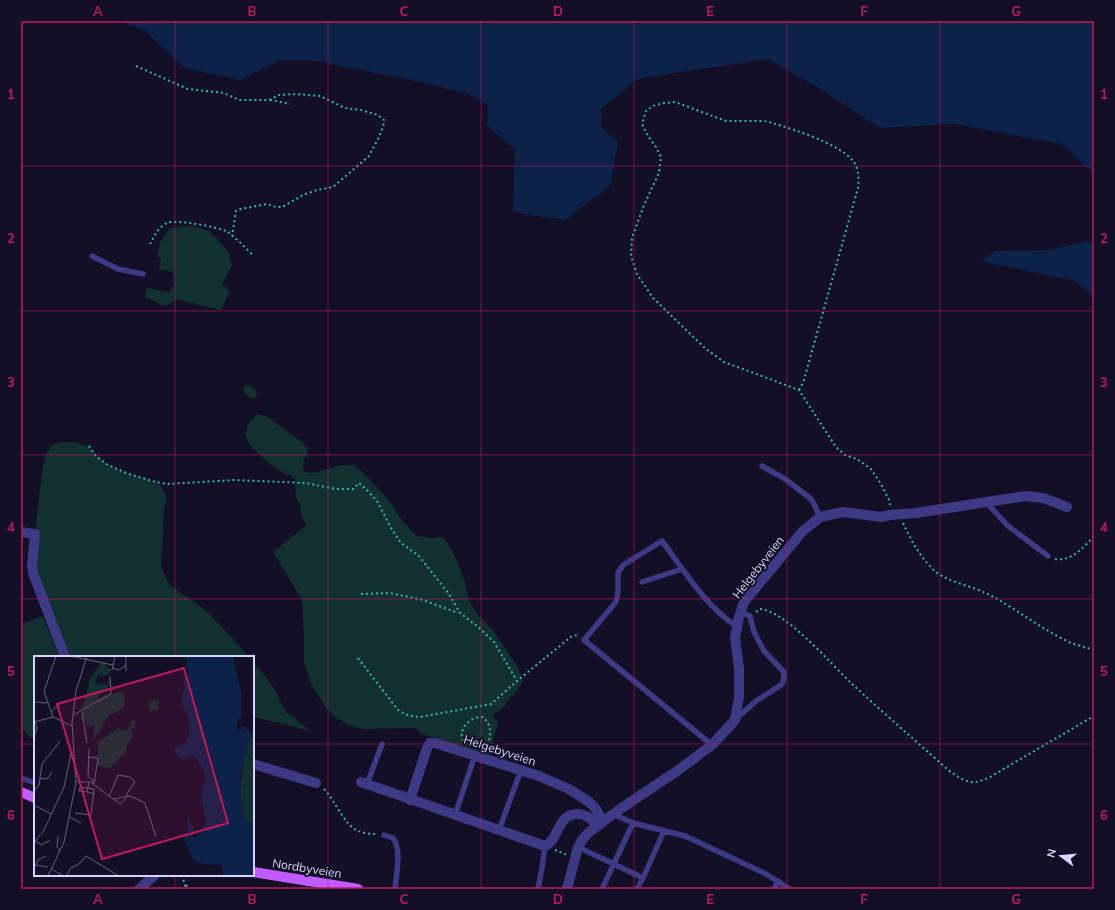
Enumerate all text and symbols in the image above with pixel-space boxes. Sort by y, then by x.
text: A [93,3,103,19]
text: B [248,3,257,19]
text: C [400,3,409,19]
text: D [553,3,563,19]
text: E [706,3,714,19]
text: F [860,3,868,19]
text: G [1011,3,1021,19]
text: 1 [7,86,15,102]
text: 1 [1100,86,1108,102]
text: 2 [7,230,15,246]
text: 2 [1100,230,1108,246]
text: 3 [7,374,15,390]
text: 3 [1100,374,1108,390]
text: 4 [7,519,15,535]
text: 4 [1100,519,1108,535]
street label: Helgebyveien [729,533,787,601]
inset map [34,656,254,876]
text: 5 [7,663,15,679]
text: 5 [1100,663,1108,679]
street label: Helgebyveien [462,731,538,769]
text: 6 [7,807,15,823]
text: 6 [1100,807,1108,823]
north arrow [1041,836,1081,876]
text: N [1044,847,1059,859]
street label: Nordbyveien [271,855,343,881]
text: A [93,891,103,907]
text: B [248,891,257,907]
text: C [400,891,409,907]
text: D [553,891,563,907]
text: E [706,891,714,907]
text: F [860,891,868,907]
text: G [1011,891,1021,907]

